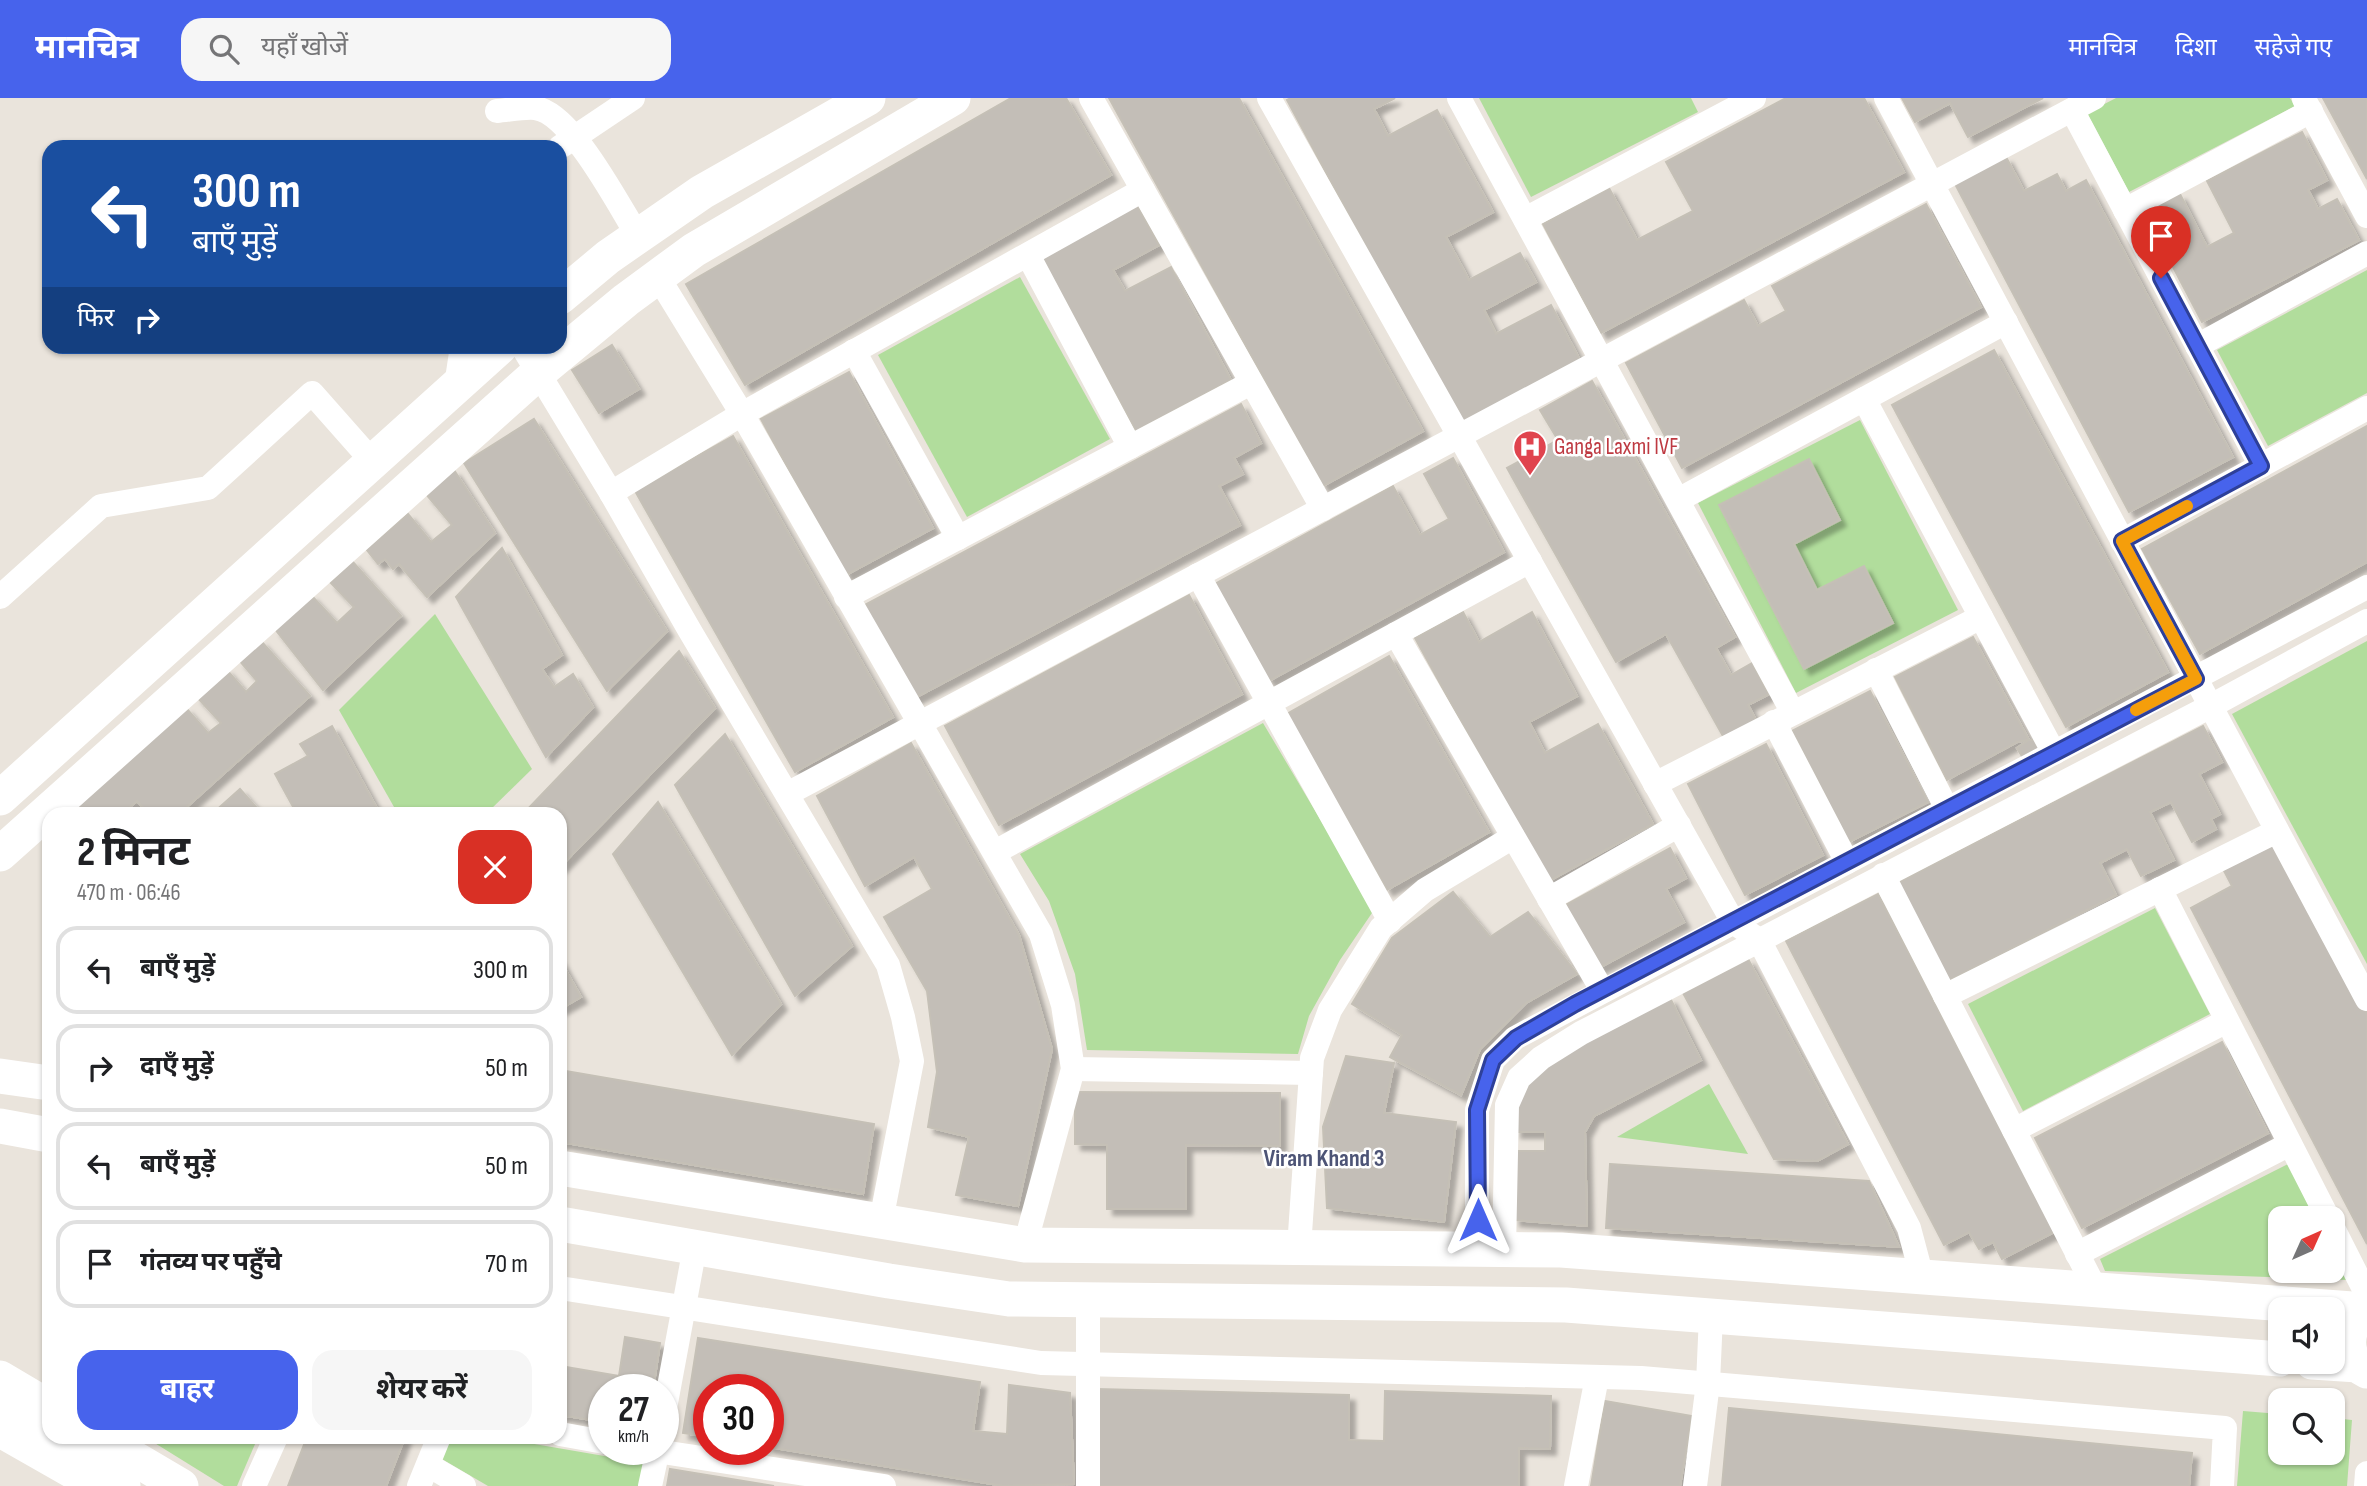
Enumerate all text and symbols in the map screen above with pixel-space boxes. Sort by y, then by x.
search box [181,18,671,81]
text: मानचित्र [35,28,139,68]
icon: search [205,30,243,68]
text: यहाँ खोजें [261,32,348,63]
text: मानचित्र [2069,33,2137,62]
text: दिशा [2175,33,2217,62]
text: सहेजे गए [2255,33,2332,62]
text: 300 m [192,163,301,222]
icon: left [77,168,168,259]
pin [2131,206,2191,278]
icon: arrive [2142,217,2180,255]
text: बाएँ मुड़ें [192,223,278,262]
icon: right [128,301,166,339]
text: फिर [77,303,114,334]
hospital icon: Ganga Laxmi IVF [1511,428,1549,477]
place label: Ganga Laxmi IVF [1554,433,1678,461]
text: 2 मिनट [77,827,190,878]
button: close [458,830,532,904]
text: 470 m · 06:46 [77,879,181,907]
icon: left [81,951,119,989]
text: बाएँ मुड़ें [140,953,215,984]
text: 300 m [473,955,528,986]
icon: right [81,1049,119,1087]
text: दाएँ मुड़ें [140,1051,214,1082]
text: 50 m [485,1053,528,1084]
district label: Viram Khand 3 [1263,1144,1385,1173]
icon: left [81,1147,119,1185]
text: बाएँ मुड़ें [140,1149,215,1180]
text: 50 m [485,1151,528,1182]
position arrow [1441,1183,1515,1257]
north arrow [2268,1206,2345,1283]
map controls [2268,1206,2345,1465]
icon: arrive [81,1245,119,1283]
text: गंतव्य पर पहुँचे [140,1247,282,1278]
text: 70 m [485,1249,528,1280]
button: sound [2268,1297,2345,1374]
button: बाहर [77,1350,298,1430]
button: शेयर करें [312,1350,532,1430]
speed limit sign: 30 [693,1374,784,1465]
button: search [2268,1388,2345,1465]
text: 27 [618,1389,649,1432]
text: km/h [618,1426,649,1447]

